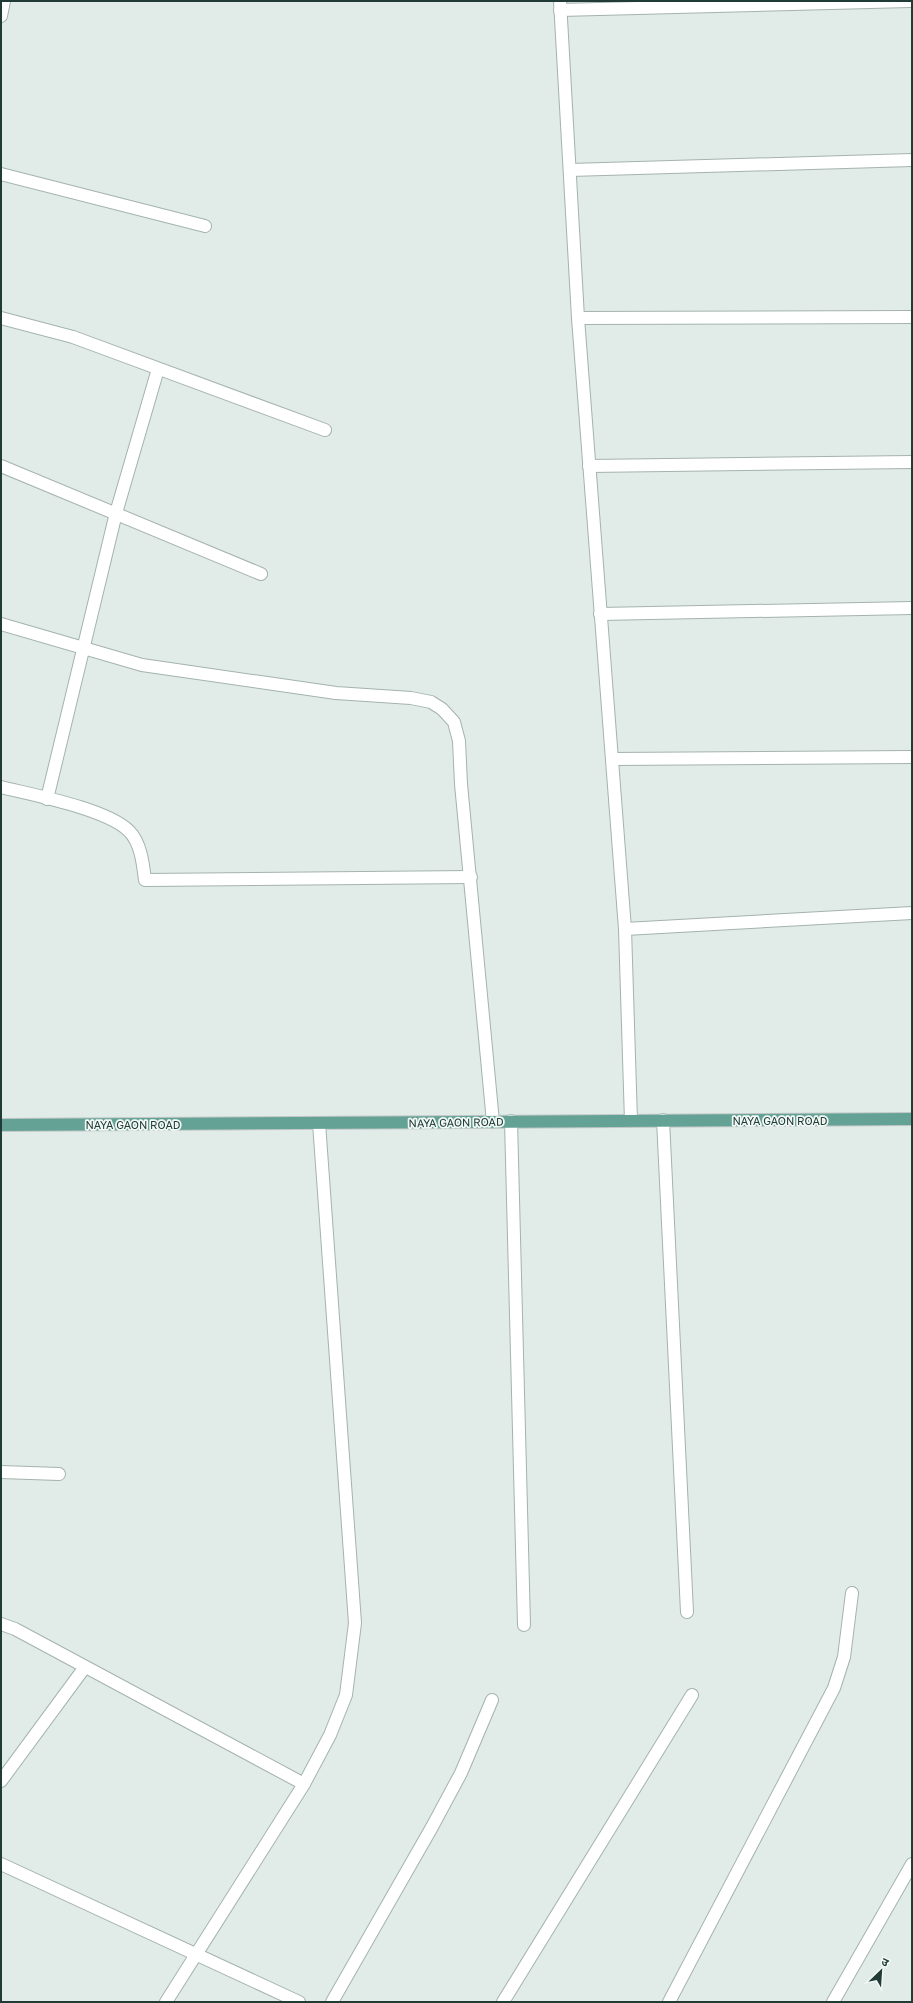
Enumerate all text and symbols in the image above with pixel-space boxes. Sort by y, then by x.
street label: NAYA GAON ROAD [732,1114,828,1127]
street label: NAYA GAON ROAD [408,1115,504,1129]
street label: NAYA GAON ROAD [85,1118,181,1131]
north arrow [861,1951,901,1991]
text: उ [880,1954,892,1969]

